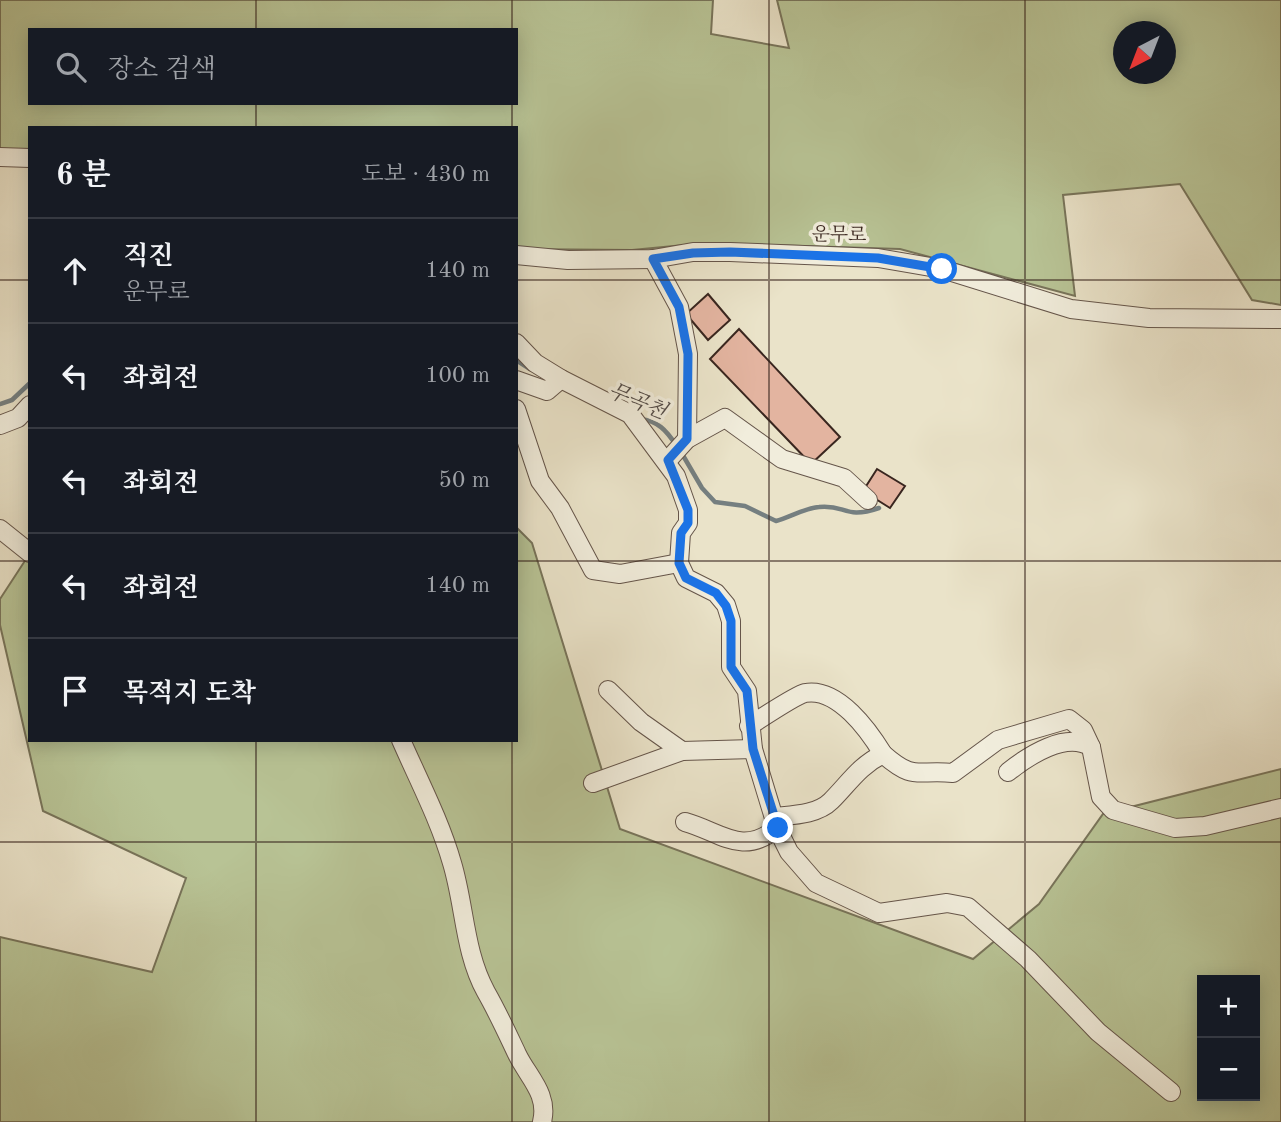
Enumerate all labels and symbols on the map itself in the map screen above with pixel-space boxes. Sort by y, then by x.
north arrow [1113,21,1176,84]
street label: 운무로 [811,224,867,246]
route start [926,253,957,284]
water label: 무곡천 [605,379,671,424]
route end [762,812,793,843]

